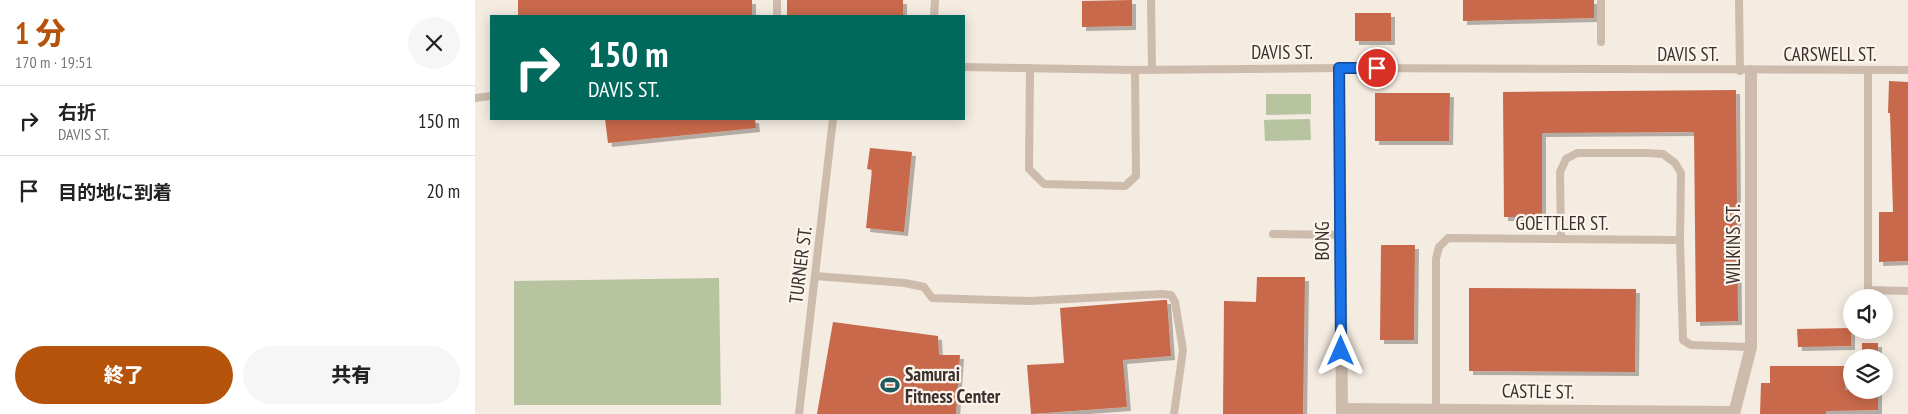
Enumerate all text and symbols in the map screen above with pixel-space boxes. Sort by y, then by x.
text: 1 分 [15,13,66,52]
button: close [408,17,460,69]
text: 150 m [588,31,669,77]
icon: right [505,35,570,100]
street label: DAVIS ST. [1251,40,1313,64]
street label: DAVIS ST. [1657,42,1719,66]
street label: CARSWELL ST. [1784,42,1876,66]
pin [1356,47,1398,89]
text: 170 m · 19:51 [15,52,93,72]
icon: arrive [1363,54,1391,82]
text: DAVIS ST. [588,75,659,103]
text: 右折 [58,100,96,124]
icon: right [15,107,43,135]
text: 150 m [418,109,460,133]
text: DAVIS ST. [58,124,110,144]
icon: arrive [15,177,43,205]
text: 20 m [427,179,460,203]
text: 目的地に到着 [58,180,172,204]
street label: WILKINS ST. [1721,204,1745,284]
street label: GOETTLER ST. [1516,211,1608,235]
street label: BONG [1310,222,1334,260]
street label: TURNER ST. [783,225,817,305]
map controls [1843,289,1893,399]
button: sound [1843,289,1893,339]
position arrow [1314,324,1366,376]
button: 終了 [15,346,233,404]
button: 共有 [243,346,460,404]
button: layers [1843,349,1893,399]
place label: Samurai Fitness Center [905,362,1001,408]
sports icon: Samurai Fitness Center [879,374,901,396]
street label: CASTLE ST. [1502,378,1574,404]

